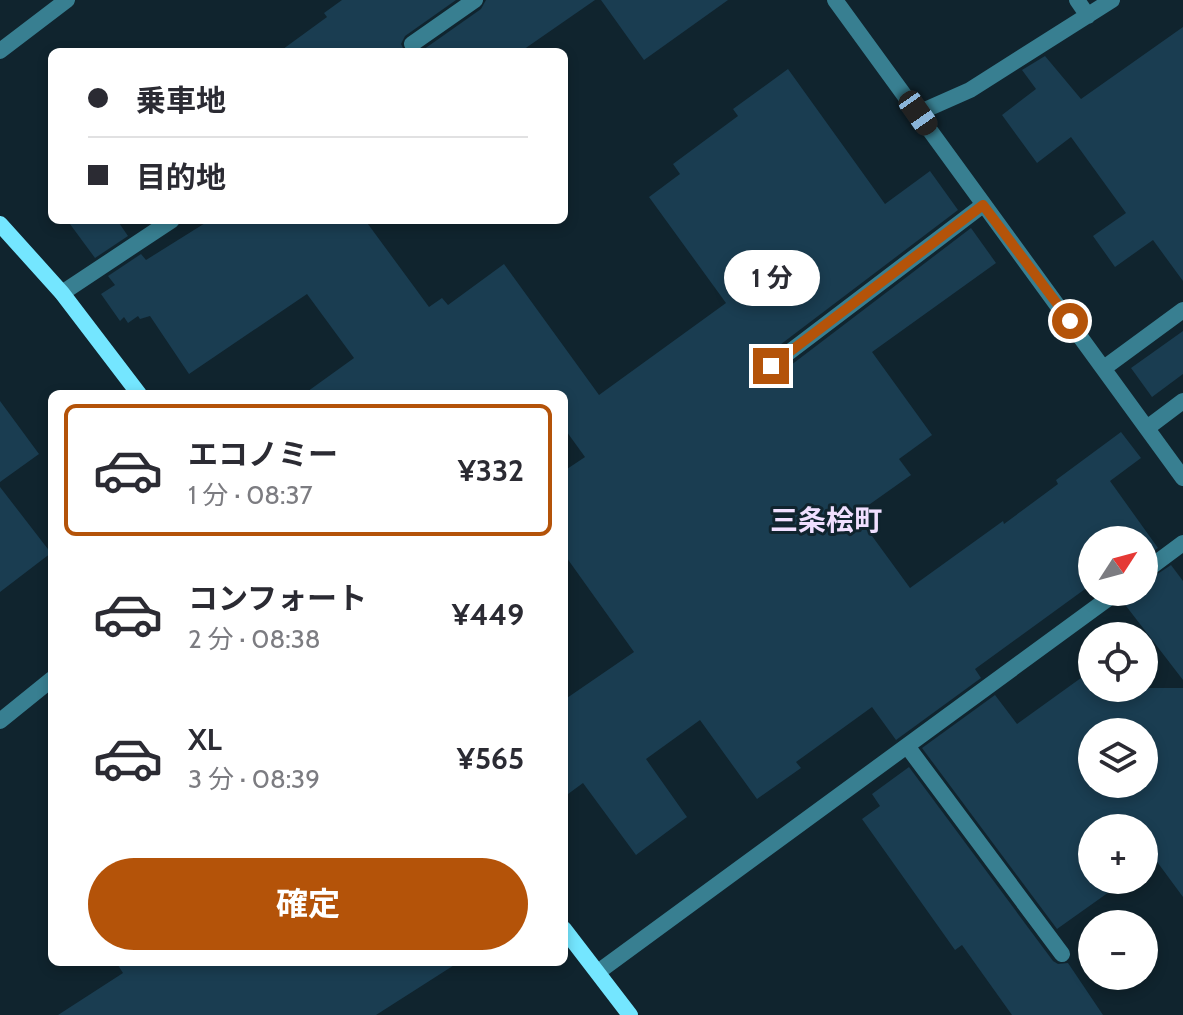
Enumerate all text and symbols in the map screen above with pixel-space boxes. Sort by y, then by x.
text: 乗車地 [136,82,226,119]
car [894,86,942,140]
text: 目的地 [136,159,226,196]
callout: 1 分 [723,250,819,306]
text: 1 分 [751,262,793,294]
route start [1052,303,1088,339]
route end [753,348,789,384]
icon: car [92,434,164,506]
text: エコノミー [188,436,338,473]
text: ¥332 [458,452,524,489]
text: 1 分 · 08:37 [188,479,313,511]
district label: 三条桧町 [770,503,882,537]
north arrow [1078,526,1158,606]
map controls [1078,526,1158,990]
icon: car [92,578,164,650]
text: コンフォート [188,580,367,617]
text: ¥449 [452,596,524,633]
button: locate [1078,622,1158,702]
text: 2 分 · 08:38 [188,623,321,655]
button: layers [1078,718,1158,798]
text: XL [188,721,222,758]
icon: car [92,722,164,794]
text: ¥565 [457,740,524,777]
text: 3 分 · 08:39 [188,763,320,795]
button: + [1078,814,1158,894]
button: 確定 [88,858,528,950]
button: − [1078,910,1158,990]

